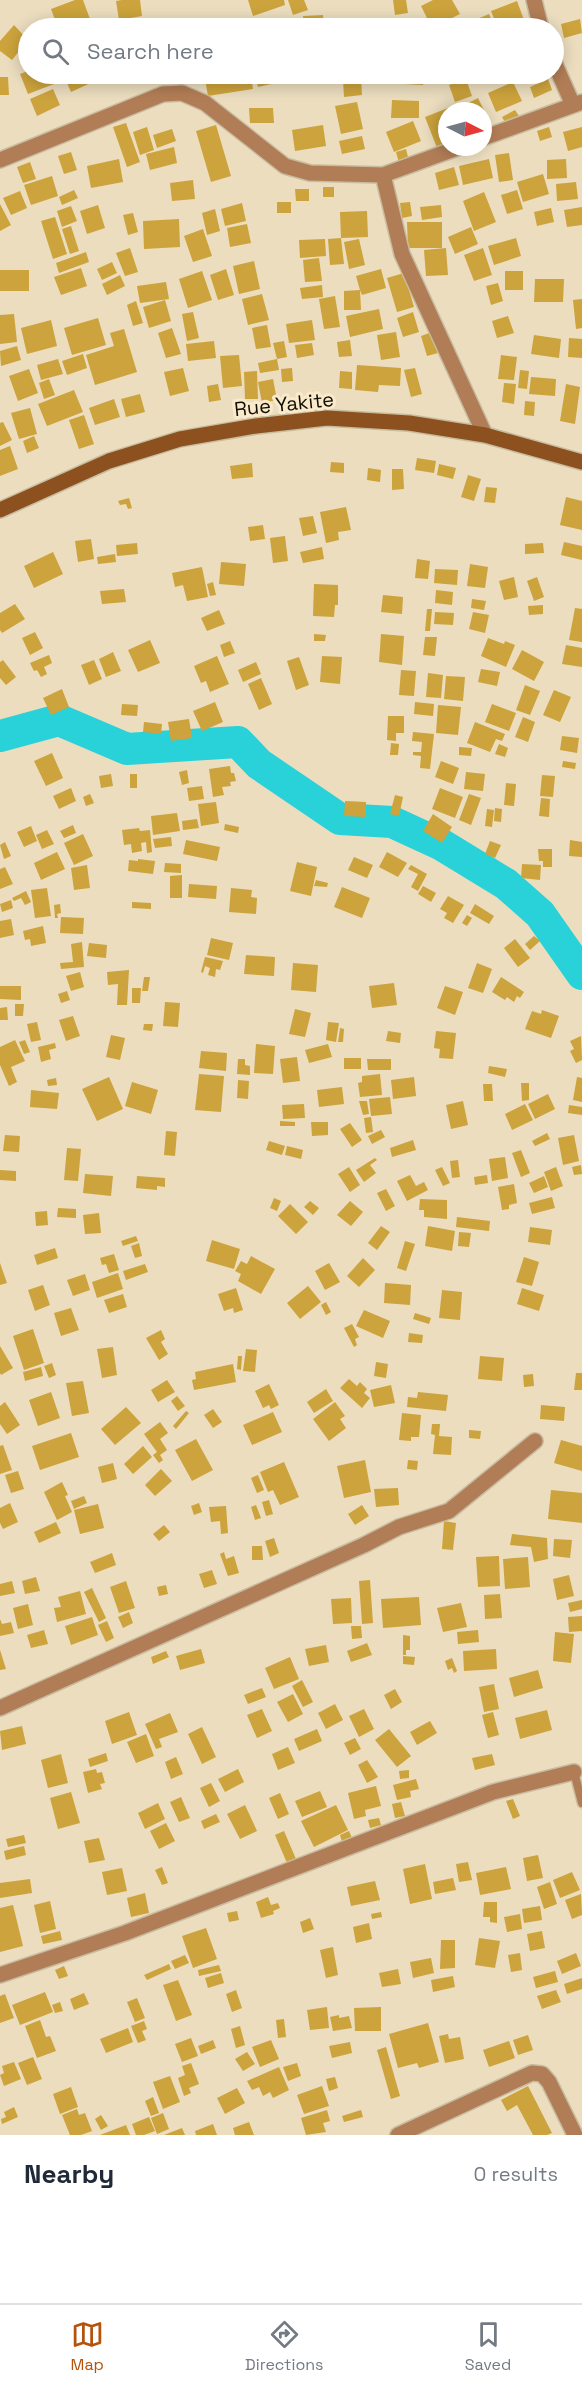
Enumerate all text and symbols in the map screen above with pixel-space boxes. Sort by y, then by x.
search box [18,18,564,84]
icon: search [39,35,72,68]
text: Search here [87,37,214,65]
north arrow [438,102,492,156]
street label: Rue Yakite [233,386,335,422]
text: Nearby [24,2157,114,2191]
text: 0 results [474,2161,558,2187]
tab: Map [71,2318,104,2375]
tab: Directions [245,2318,324,2375]
tab: Saved [465,2318,511,2375]

